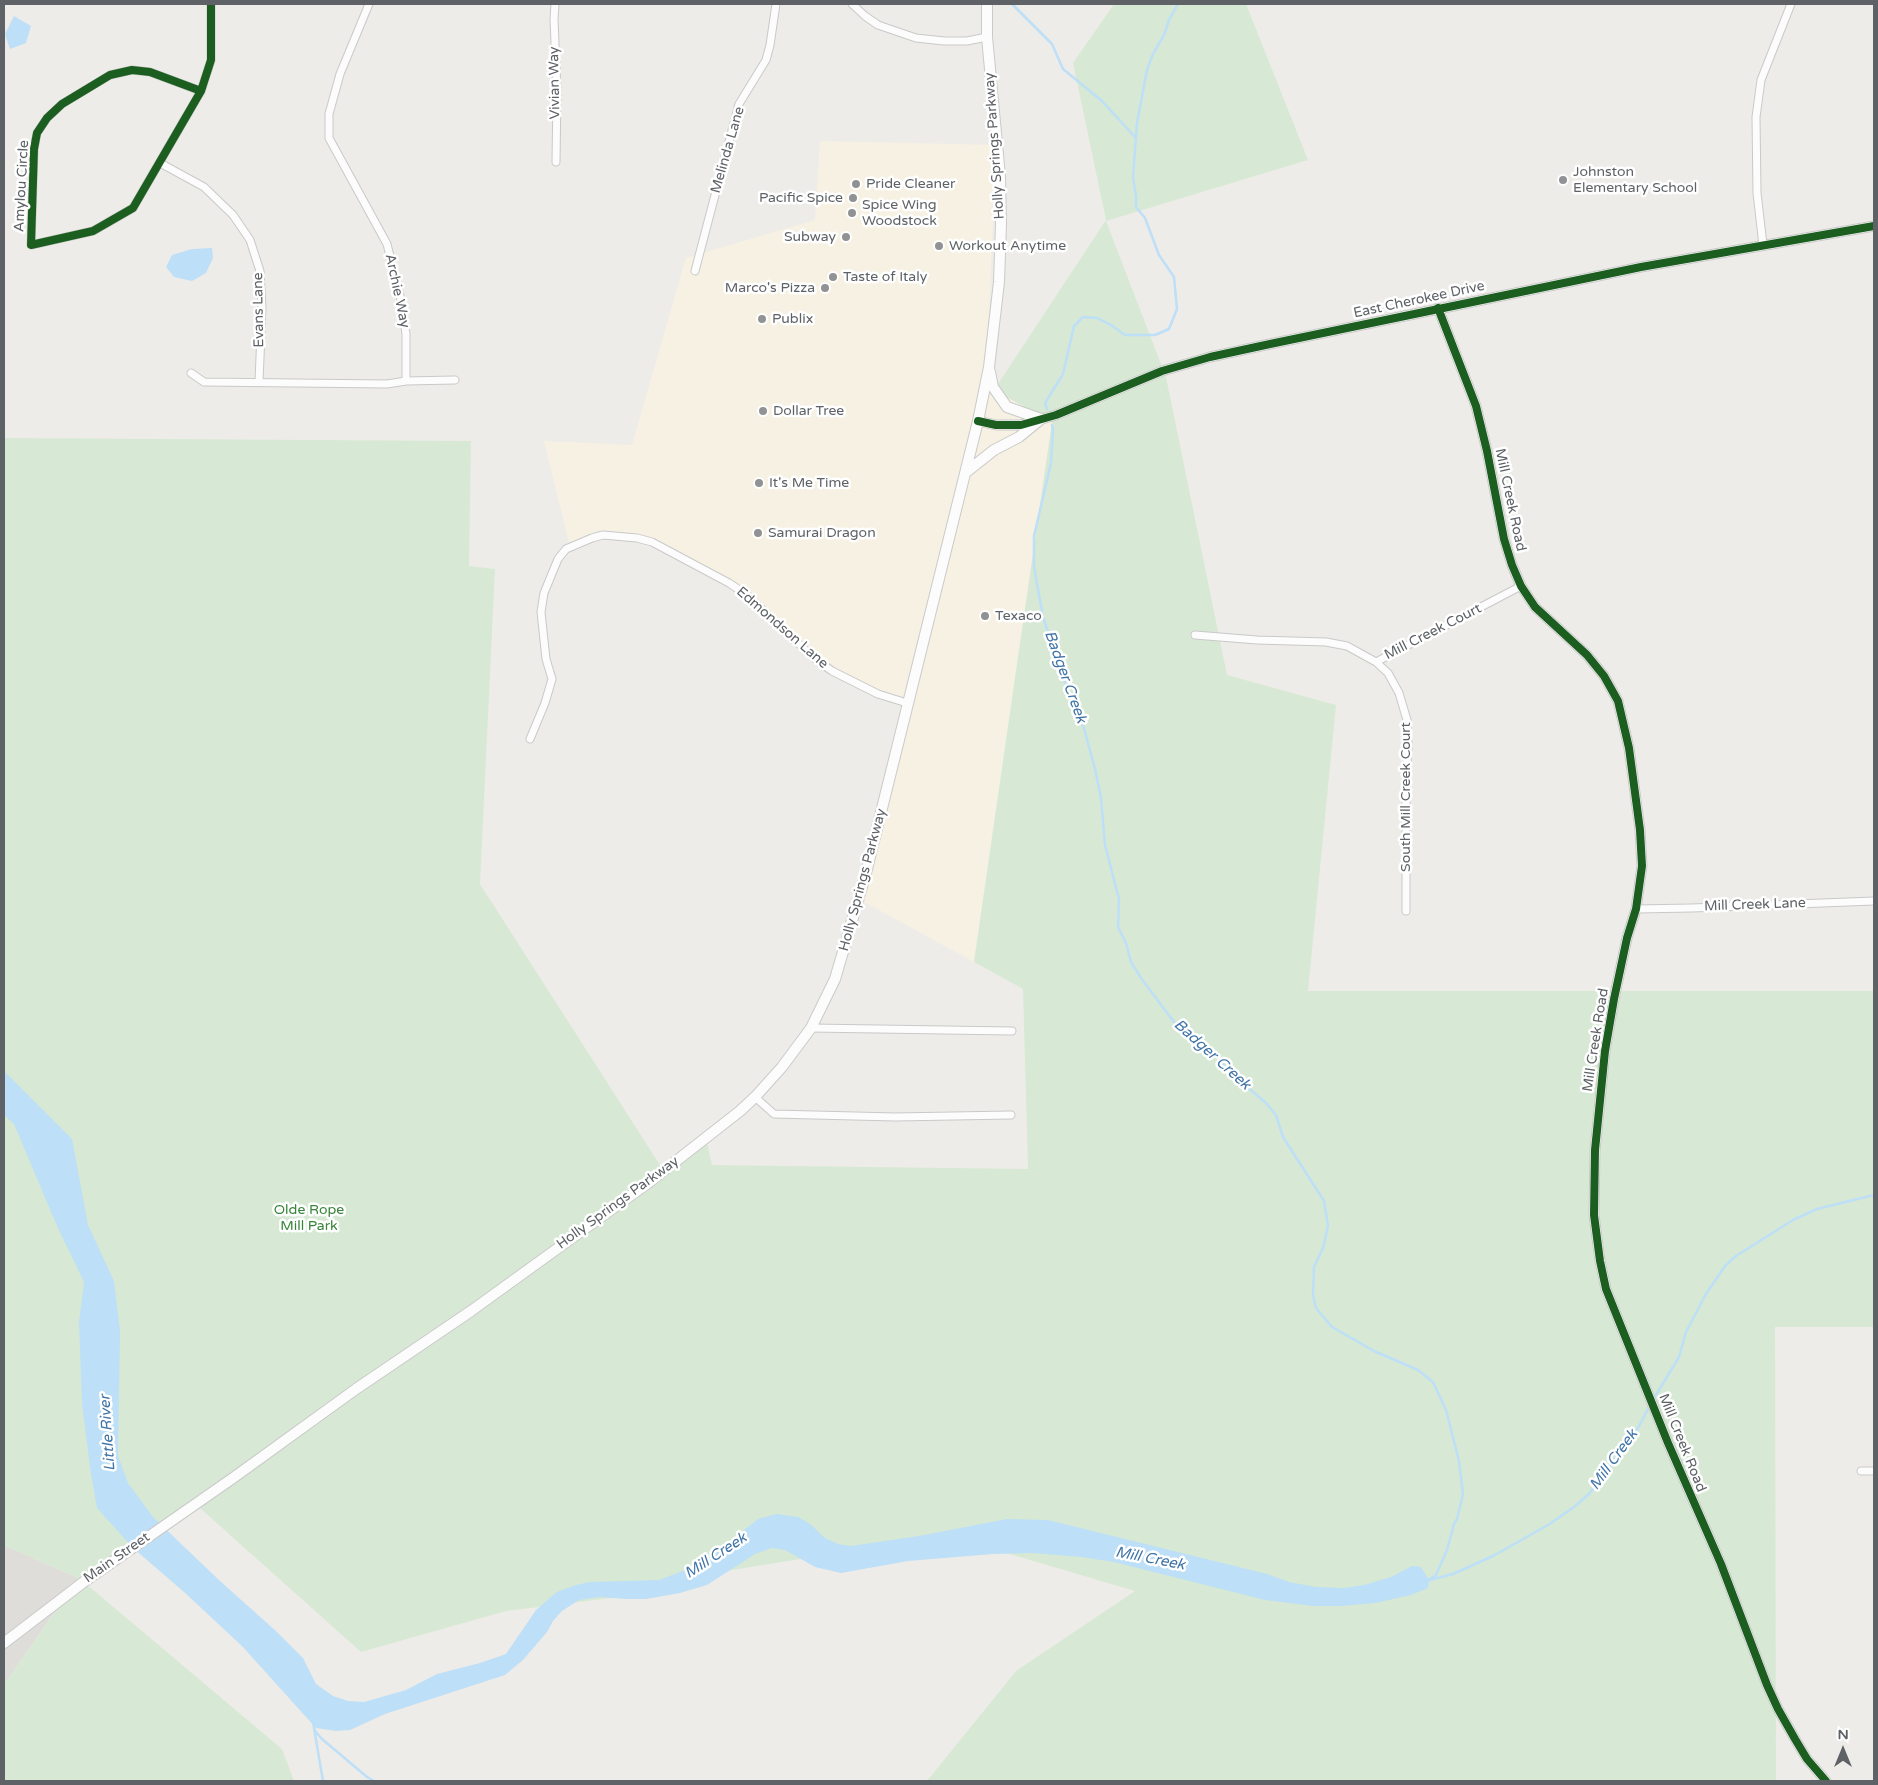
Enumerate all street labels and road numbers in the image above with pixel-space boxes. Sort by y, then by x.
street label: Vivian Way [546,46,564,120]
street label: Holly Springs Parkway [981,72,1009,220]
street label: Melinda Lane [708,105,748,195]
street label: Amylou Circle [11,140,33,232]
street label: Archie Way [381,252,413,330]
street label: Evans Lane [250,272,268,348]
street label: East Cherokee Drive [1352,278,1486,322]
street label: Mill Creek Road [1491,447,1529,553]
street label: Edmondson Lane [733,584,831,672]
street label: Mill Creek Court [1382,600,1484,664]
street label: South Mill Creek Court [1398,722,1414,872]
street label: Holly Springs Parkway [836,807,890,953]
street label: Mill Creek Lane [1704,895,1806,915]
street label: Mill Creek Road [1580,987,1612,1093]
street label: Holly Springs Parkway [554,1153,682,1253]
street label: Mill Creek Road [1655,1391,1709,1495]
street label: Main Street [81,1529,153,1587]

